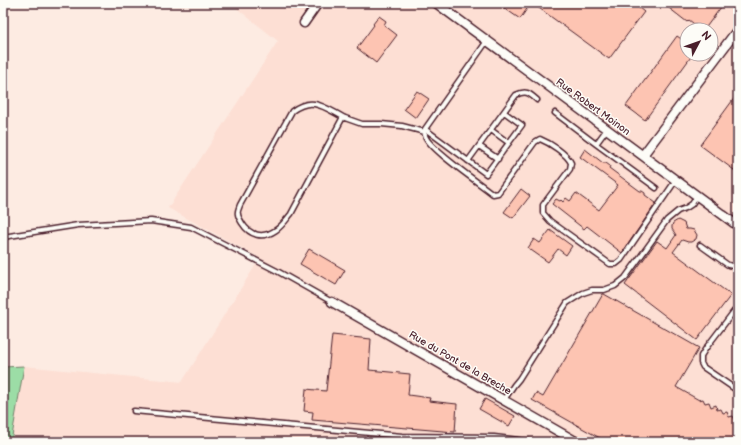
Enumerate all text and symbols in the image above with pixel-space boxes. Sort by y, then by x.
north arrow [679,22,719,62]
text: N [699,28,714,43]
street label: Rue Robert Moinon [554,76,633,138]
street label: Rue du Pont de la Breche [407,329,513,397]

